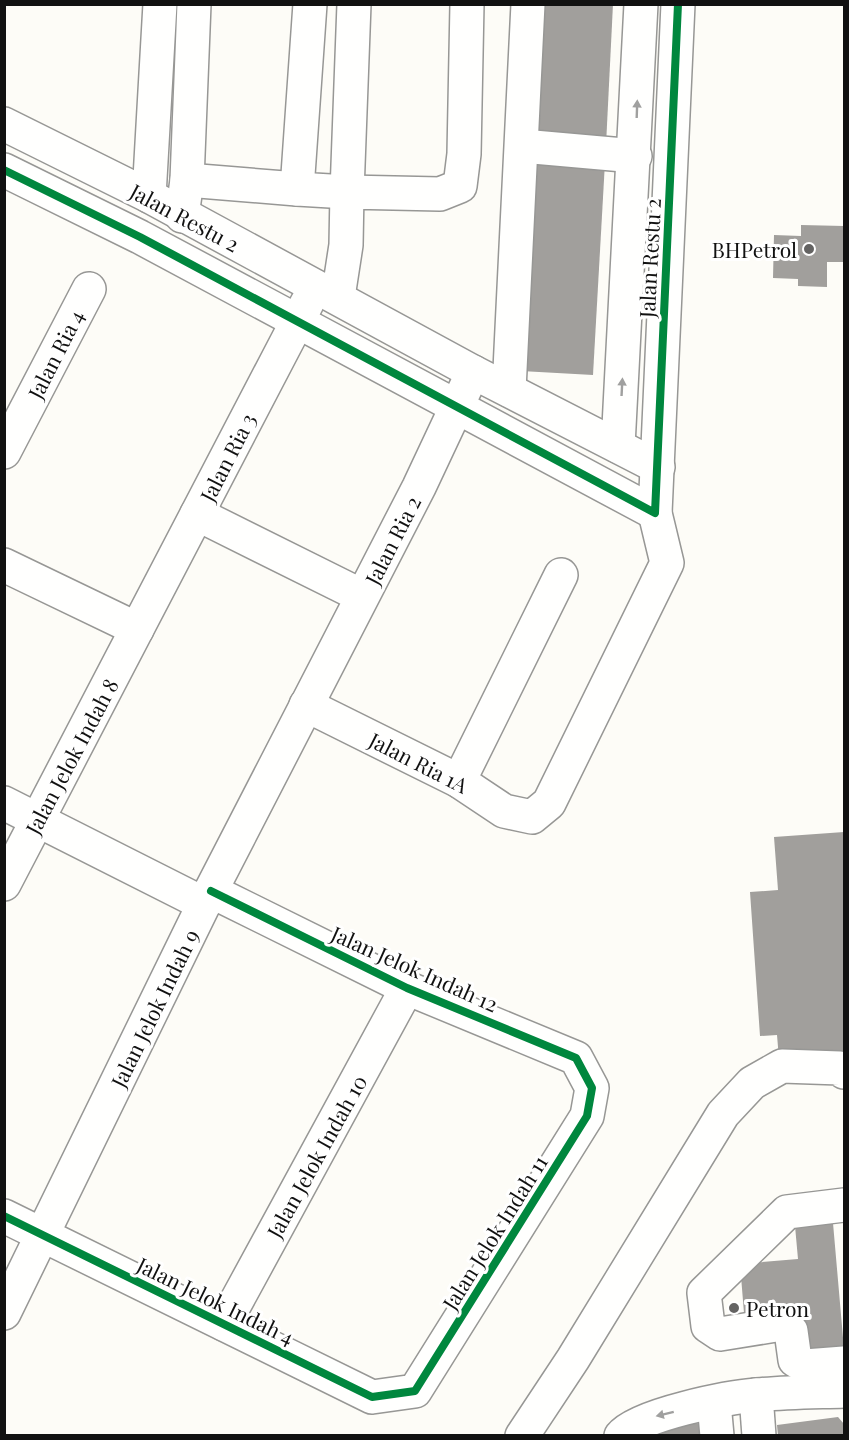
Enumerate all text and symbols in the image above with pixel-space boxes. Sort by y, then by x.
one-way arrow [632,99,641,118]
street label: Jalan Restu 2 [125,176,244,257]
street label: Jalan Restu 2 [632,198,666,319]
place label: BHPetrol [712,235,797,263]
marker: BHPetrol [802,242,816,256]
street label: Jalan Ria 4 [20,305,89,404]
one-way arrow [617,378,626,397]
street label: Jalan Ria 3 [192,408,261,507]
street label: Jalan Ria 2 [357,491,426,590]
street label: Jalan Jelok Indah 8 [18,673,124,840]
street label: Jalan Ria 1A [364,725,474,799]
street label: Jalan Jelok Indah 12 [326,918,503,1017]
street label: Jalan Jelok Indah 9 [103,924,204,1093]
street label: Jalan Jelok Indah 10 [259,1070,372,1243]
street label: Jalan Jelok Indah 11 [435,1149,553,1315]
street label: Jalan Jelok Indah 4 [132,1249,299,1350]
place label: Petron [746,1294,810,1322]
marker: Petron [727,1301,741,1315]
one-way arrow [656,1410,674,1420]

